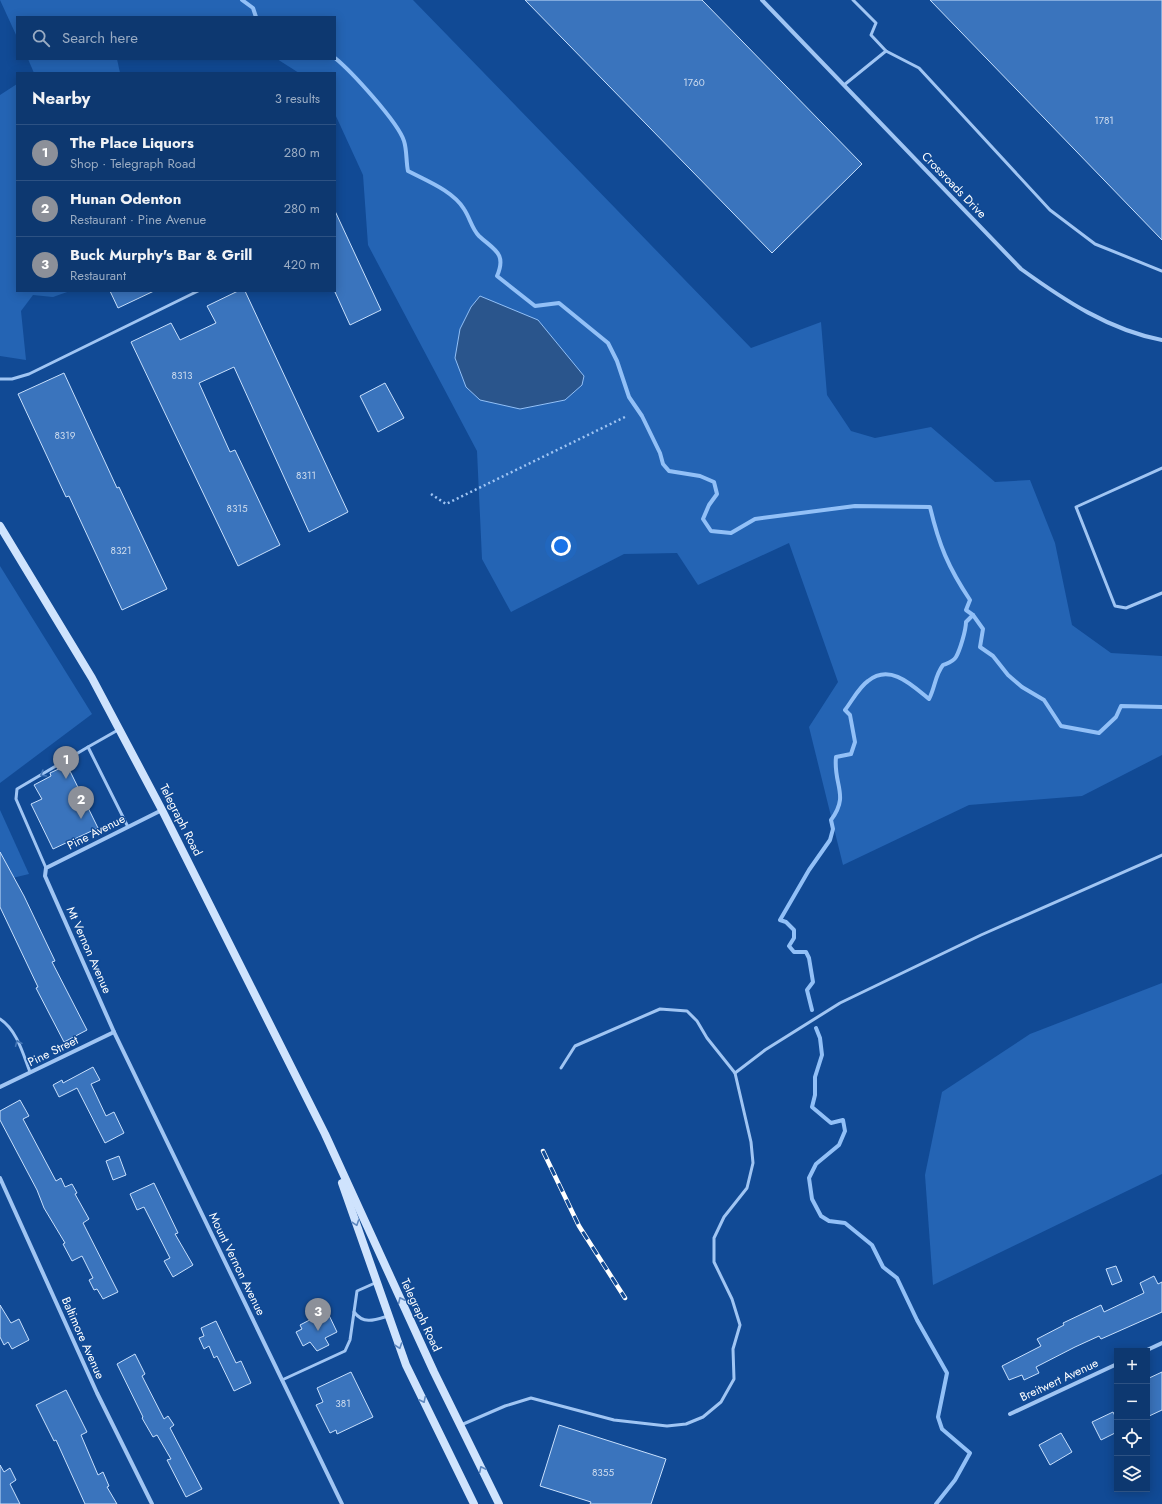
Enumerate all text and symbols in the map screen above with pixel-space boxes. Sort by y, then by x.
search box [16,16,336,60]
icon: search [30,27,52,49]
text: Search here [62,27,138,49]
house number: 1760 [683,75,705,90]
text: Nearby [32,86,90,110]
text: 3 results [275,89,320,108]
house number: 1781 [1094,113,1114,128]
text: The Place Liquors [70,132,194,154]
text: 1 [42,143,48,162]
text: 280 m [284,143,320,162]
street label: Crossroads Drive [917,148,991,222]
text: Shop · Telegraph Road [70,154,196,173]
text: Hunan Odenton [70,188,181,210]
text: 2 [41,199,49,218]
text: 280 m [284,199,320,218]
text: Restaurant · Pine Avenue [70,210,206,229]
text: Buck Murphy's Bar & Grill [70,244,252,266]
text: 3 [41,255,49,274]
text: 420 m [283,255,320,274]
text: Restaurant [70,266,126,285]
house number: 8313 [172,368,193,383]
house number: 8319 [54,428,76,443]
house number: 8311 [296,468,316,483]
house number: 8315 [226,501,248,516]
your location [551,536,571,556]
house number: 8321 [110,543,132,558]
pin: 1 [53,746,79,779]
one-way arrow [40,769,47,776]
street label: Telegraph Road [155,781,207,859]
pin: 2 [68,786,94,819]
street label: Pine Avenue [64,810,128,854]
street label: Mt Vernon Avenue [62,904,116,996]
street label: Pine Street [25,1031,81,1071]
one-way arrow [15,1040,23,1048]
street label: Mount Vernon Avenue [204,1209,270,1319]
one-way arrow [351,1220,360,1227]
street label: Telegraph Road [396,1275,446,1355]
street label: Baltimore Avenue [57,1294,109,1382]
one-way arrow [398,1296,406,1304]
pin: 3 [305,1298,331,1331]
one-way arrow [394,1342,403,1349]
map controls [1114,1348,1150,1492]
button: + [1114,1348,1150,1384]
street label: Breitwert Avenue [1017,1354,1101,1406]
button: − [1114,1384,1150,1420]
house number: 381 [335,1396,351,1411]
one-way arrow [418,1396,426,1404]
button: locate [1114,1420,1150,1456]
button: layers [1114,1456,1150,1492]
house number: 8355 [592,1465,614,1480]
one-way arrow [479,1466,487,1473]

